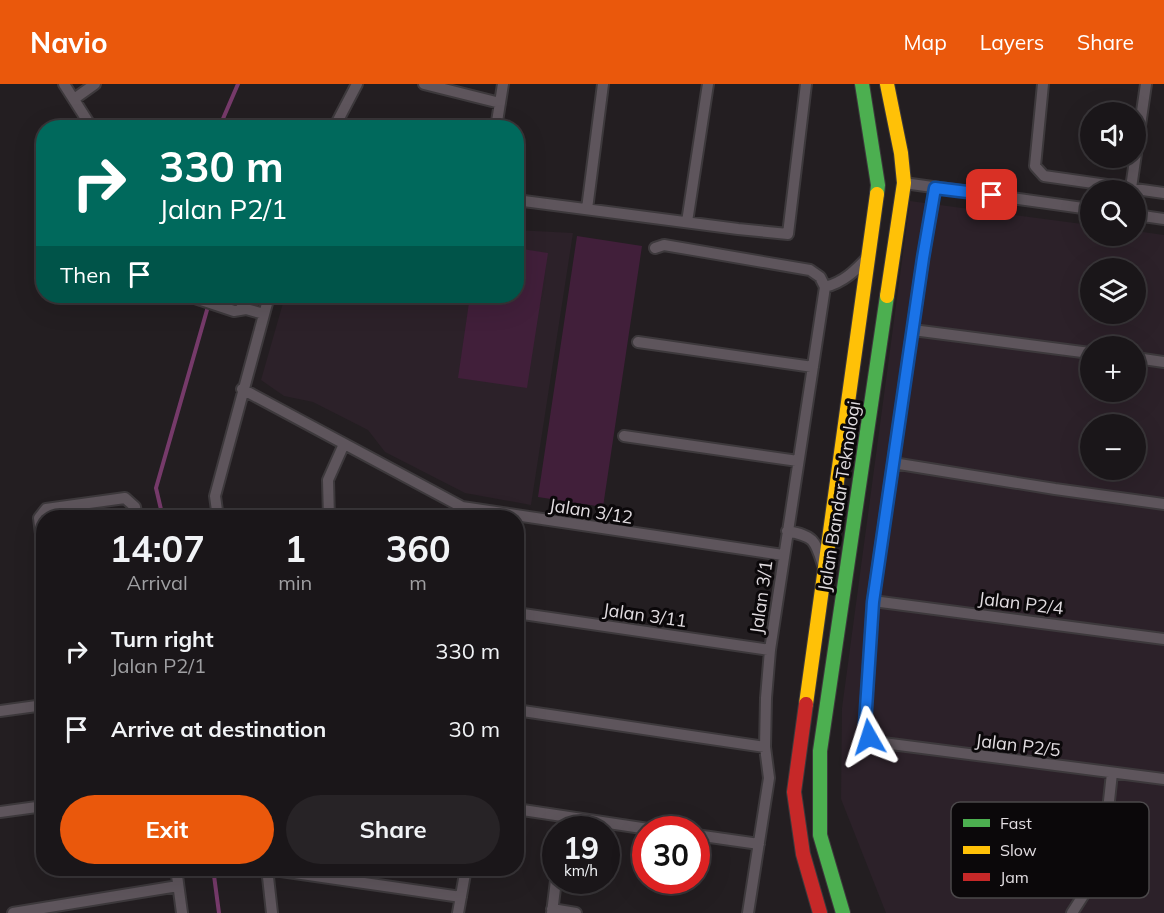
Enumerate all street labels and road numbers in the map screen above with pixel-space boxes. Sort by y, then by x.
street label: Jalan Bandar Teknologi [813,399,865,593]
street label: Jalan 3/12 [547,493,635,529]
street label: Jalan 3/1 [744,559,778,635]
street label: Jalan P2/4 [977,586,1065,620]
street label: Jalan 3/11 [602,598,688,632]
street label: Jalan P2/5 [974,728,1062,762]

